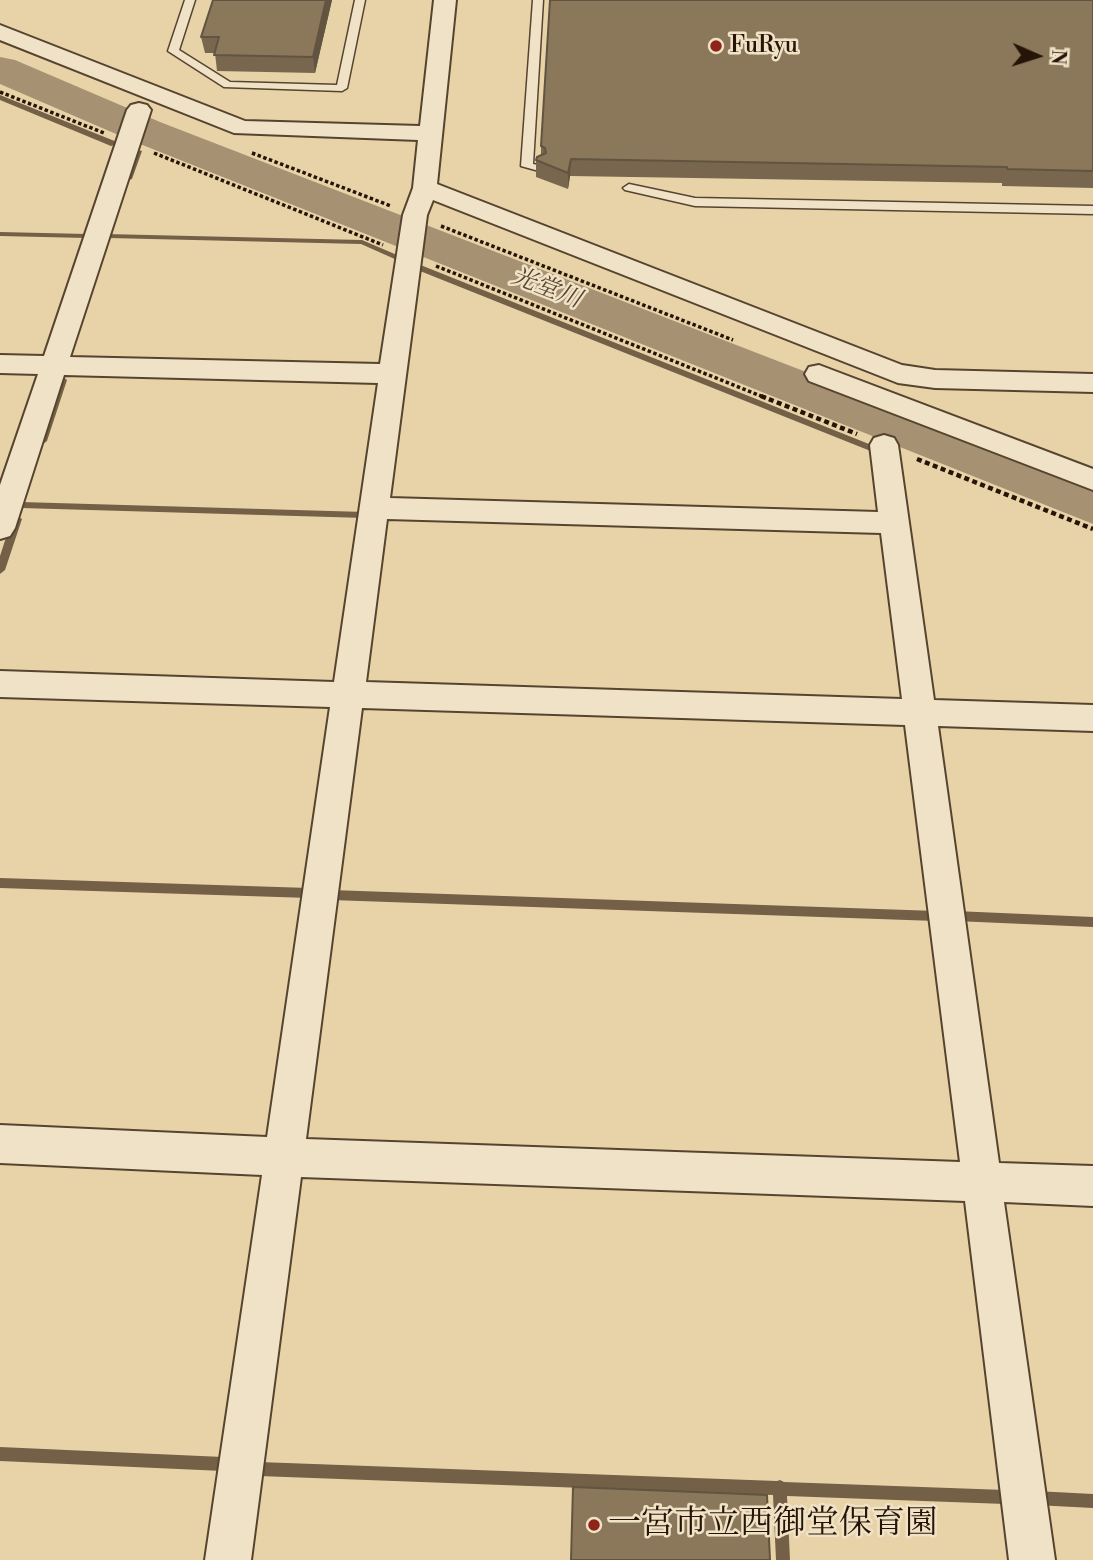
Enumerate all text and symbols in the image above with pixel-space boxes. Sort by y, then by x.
north arrow [1002,21,1072,91]
place label: FuRyu [730,32,798,60]
marker: FuRyu [708,38,724,54]
text: N [1046,49,1070,65]
water label: 光堂川 [507,263,585,315]
place label: 一宮市立西御堂保育園 [608,1505,938,1545]
marker: 一宮市立西御堂保育園 [586,1517,602,1533]

